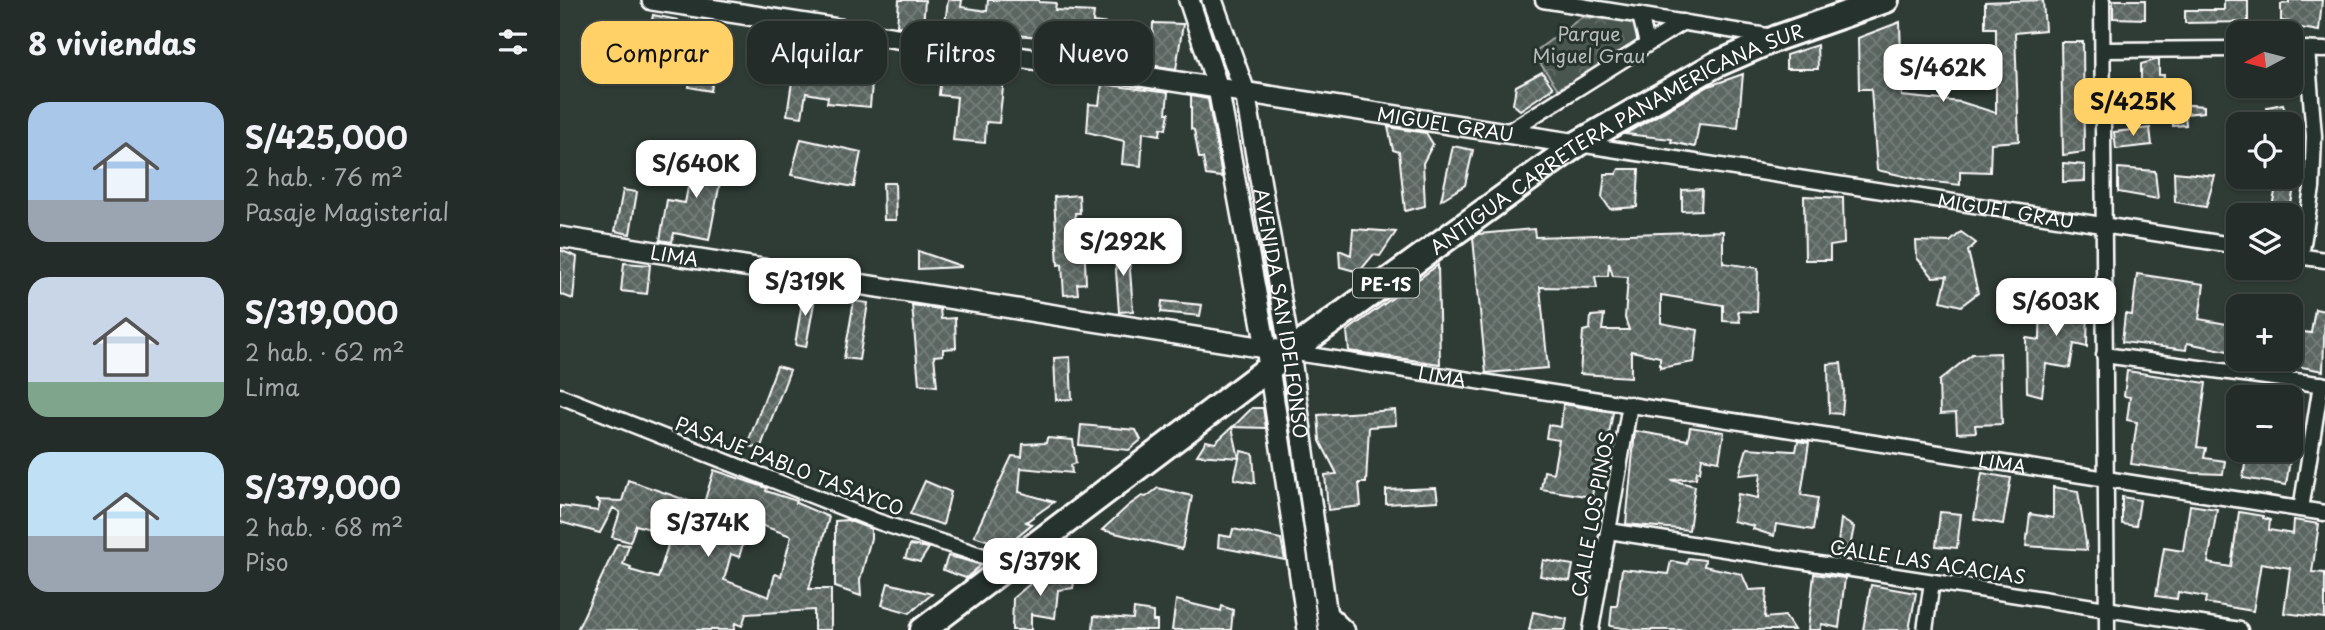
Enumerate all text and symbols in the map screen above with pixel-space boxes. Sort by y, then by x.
street label: ANTIGUA CARRETERA PANAMERICANA SUR [1424,16,1807,261]
park label: Parque Miguel Grau [1532,19,1646,69]
text: 8 viviendas [28,20,196,65]
chip: Comprar [581,21,733,84]
chip: Alquilar [747,21,887,84]
chip: Filtros [901,21,1020,84]
chip: Nuevo [1034,21,1153,84]
north arrow [2226,21,2303,98]
map controls [2226,21,2303,462]
icon: filters [494,23,532,61]
pin: S/462K [1886,44,2000,104]
text: S/462K [1900,49,1986,84]
pin: S/425K [2076,78,2190,138]
text: S/425K [2090,83,2176,118]
street label: MIGUEL GRAU [1375,99,1516,148]
button: locate [2226,112,2303,189]
text: S/425,000 [245,114,408,159]
icon: home [84,130,168,214]
pin: S/640K [639,140,753,200]
text: S/640K [652,145,740,180]
text: 2 hab. · 76 m² [245,159,403,194]
street label: AVENIDA SAN IDELFONSO [1248,186,1316,440]
street label: MIGUEL GRAU [1936,186,2076,234]
text: Pasaje Magisterial [245,194,449,229]
button: layers [2226,203,2303,280]
pin: S/292K [1066,218,1180,278]
text: S/292K [1080,223,1166,258]
street label: LIMA [649,237,701,273]
pin: S/319K [748,258,862,318]
text: S/319K [765,263,845,298]
road number: PE-1S [1353,268,1419,298]
pin: S/603K [1999,278,2113,338]
text: S/603K [2012,283,2100,318]
text: S/319,000 [245,289,398,334]
button: + [2226,294,2303,371]
icon: home [84,305,168,389]
text: 2 hab. · 62 m² [245,334,405,369]
street label: LIMA [1416,358,1468,393]
text: Lima [245,369,300,404]
button: − [2226,385,2303,462]
street label: PASAJE PABLO TASAYCO [672,408,908,522]
street label: CALLE LOS PINOS [1564,429,1620,599]
street label: LIMA [1977,445,2029,480]
text: S/379,000 [245,464,401,509]
icon: home [84,480,168,564]
pin: S/374K [651,500,765,559]
text: S/374K [666,504,750,539]
text: 2 hab. · 68 m² [245,509,403,544]
street label: CALLE LAS ACACIAS [1828,532,2028,590]
pin: S/379K [983,538,1097,598]
text: S/379K [999,543,1081,578]
text: Piso [245,544,289,579]

